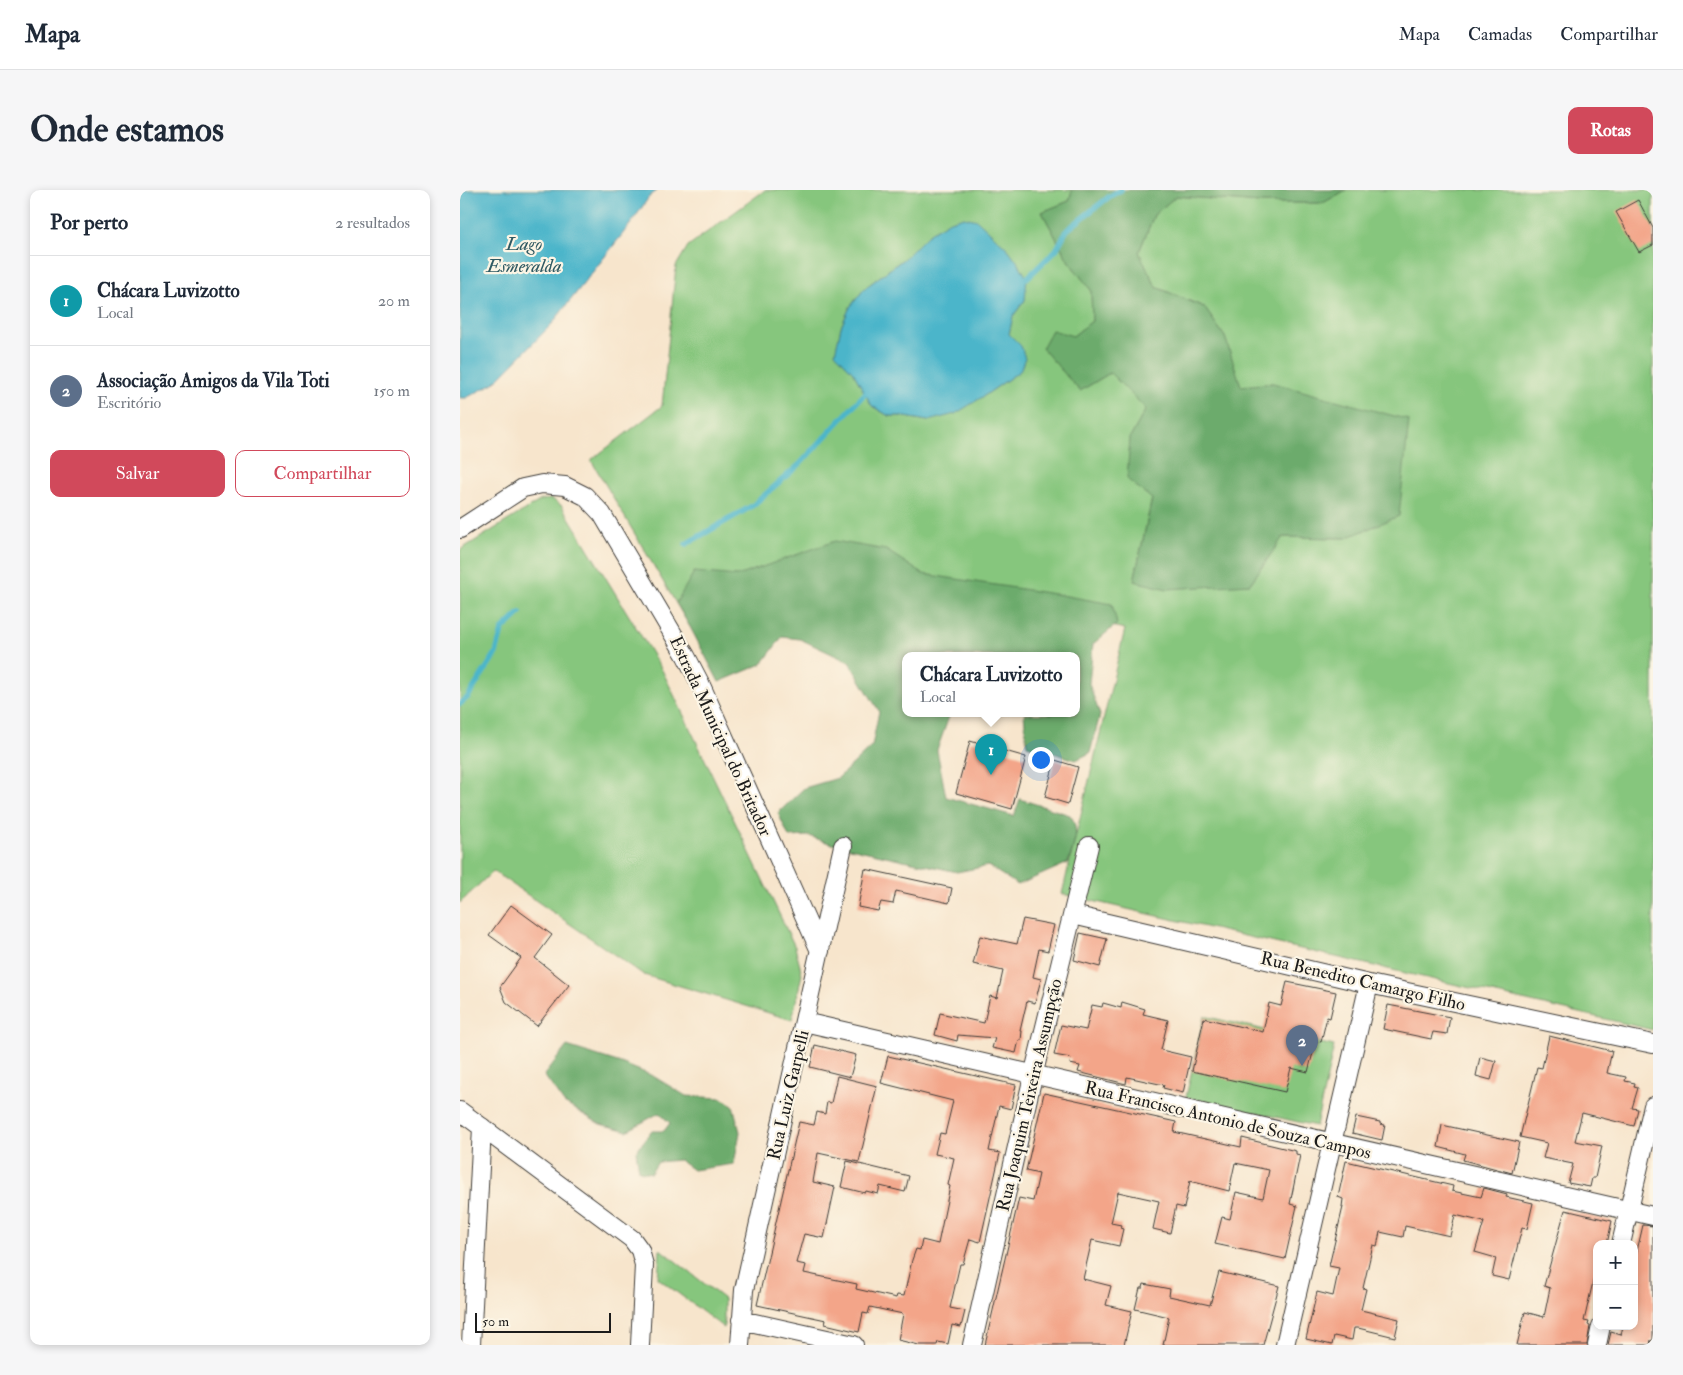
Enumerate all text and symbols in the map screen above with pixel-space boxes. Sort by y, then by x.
text: Mapa [25,19,80,50]
text: Mapa [1399,23,1440,46]
text: Camadas [1468,23,1532,46]
text: Compartilhar [1560,23,1658,46]
button: Rotas [1568,107,1653,154]
text: Onde estamos [30,108,224,152]
text: Por perto [50,209,128,236]
text: 2 resultados [335,213,410,233]
water label: Lago Esmeralda [484,232,562,278]
text: Chácara Luvizotto [97,279,240,303]
text: 1 [63,291,69,311]
text: 20 m [378,291,410,311]
text: Local [97,303,134,323]
text: Associação Amigos da Vila Toti [97,369,330,393]
text: 2 [62,381,70,401]
text: 150 m [373,381,410,401]
text: Escritório [97,393,161,413]
button: Salvar [50,450,225,497]
button: Compartilhar [235,450,410,497]
street label: Estrada Municipal do Britador [664,632,777,840]
popup [902,652,1080,717]
text: Chácara Luvizotto [920,663,1062,687]
text: Local [920,687,956,707]
pin: 1 [975,734,1007,775]
your location [1028,747,1054,773]
street label: Rua Benedito Camargo Filho [1258,947,1468,1016]
street label: Rua Joaquim Teixeira Assumpção [991,976,1068,1214]
pin: 2 [1286,1025,1318,1066]
street label: Rua Luiz Garpelli [762,1028,815,1162]
street label: Rua Francisco Antonio de Souza Campos [1082,1076,1373,1165]
map controls [1593,1240,1638,1330]
button: + [1593,1240,1638,1285]
button: − [1593,1285,1638,1330]
scale bar [475,1310,611,1333]
text: 50 m [482,1313,509,1330]

